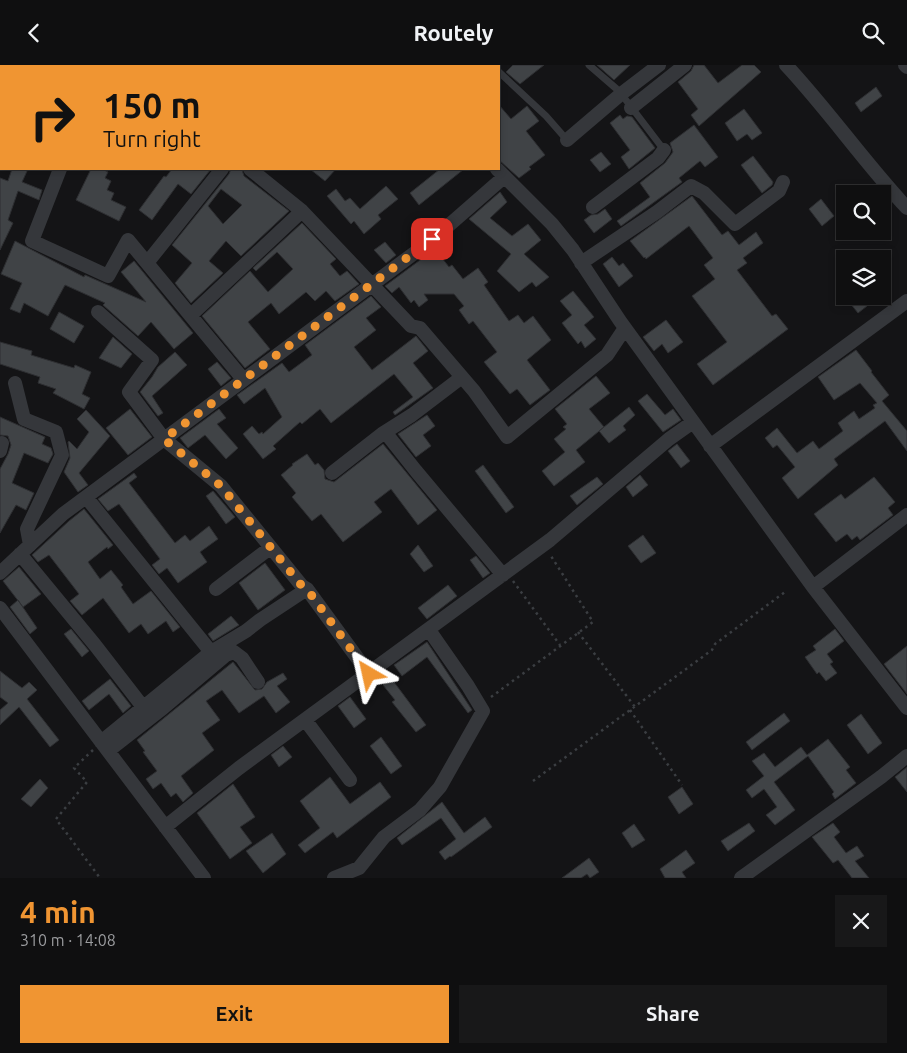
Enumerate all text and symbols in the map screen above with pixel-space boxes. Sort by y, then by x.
icon: back [20,19,48,47]
icon: search [859,19,887,47]
text: Routely [413,20,494,45]
icon: right [20,85,85,150]
text: 150 m [103,85,201,125]
text: Turn right [103,126,201,151]
map controls [836,185,891,305]
button: search [836,185,891,240]
pin [411,218,453,260]
icon: arrive [418,225,446,253]
button: layers [836,250,891,305]
position arrow [342,647,394,699]
text: 4 min [20,895,96,929]
button: close [835,895,887,947]
text: 310 m · 14:08 [20,931,116,949]
button: Exit [20,985,449,1043]
button: Share [459,985,887,1043]

